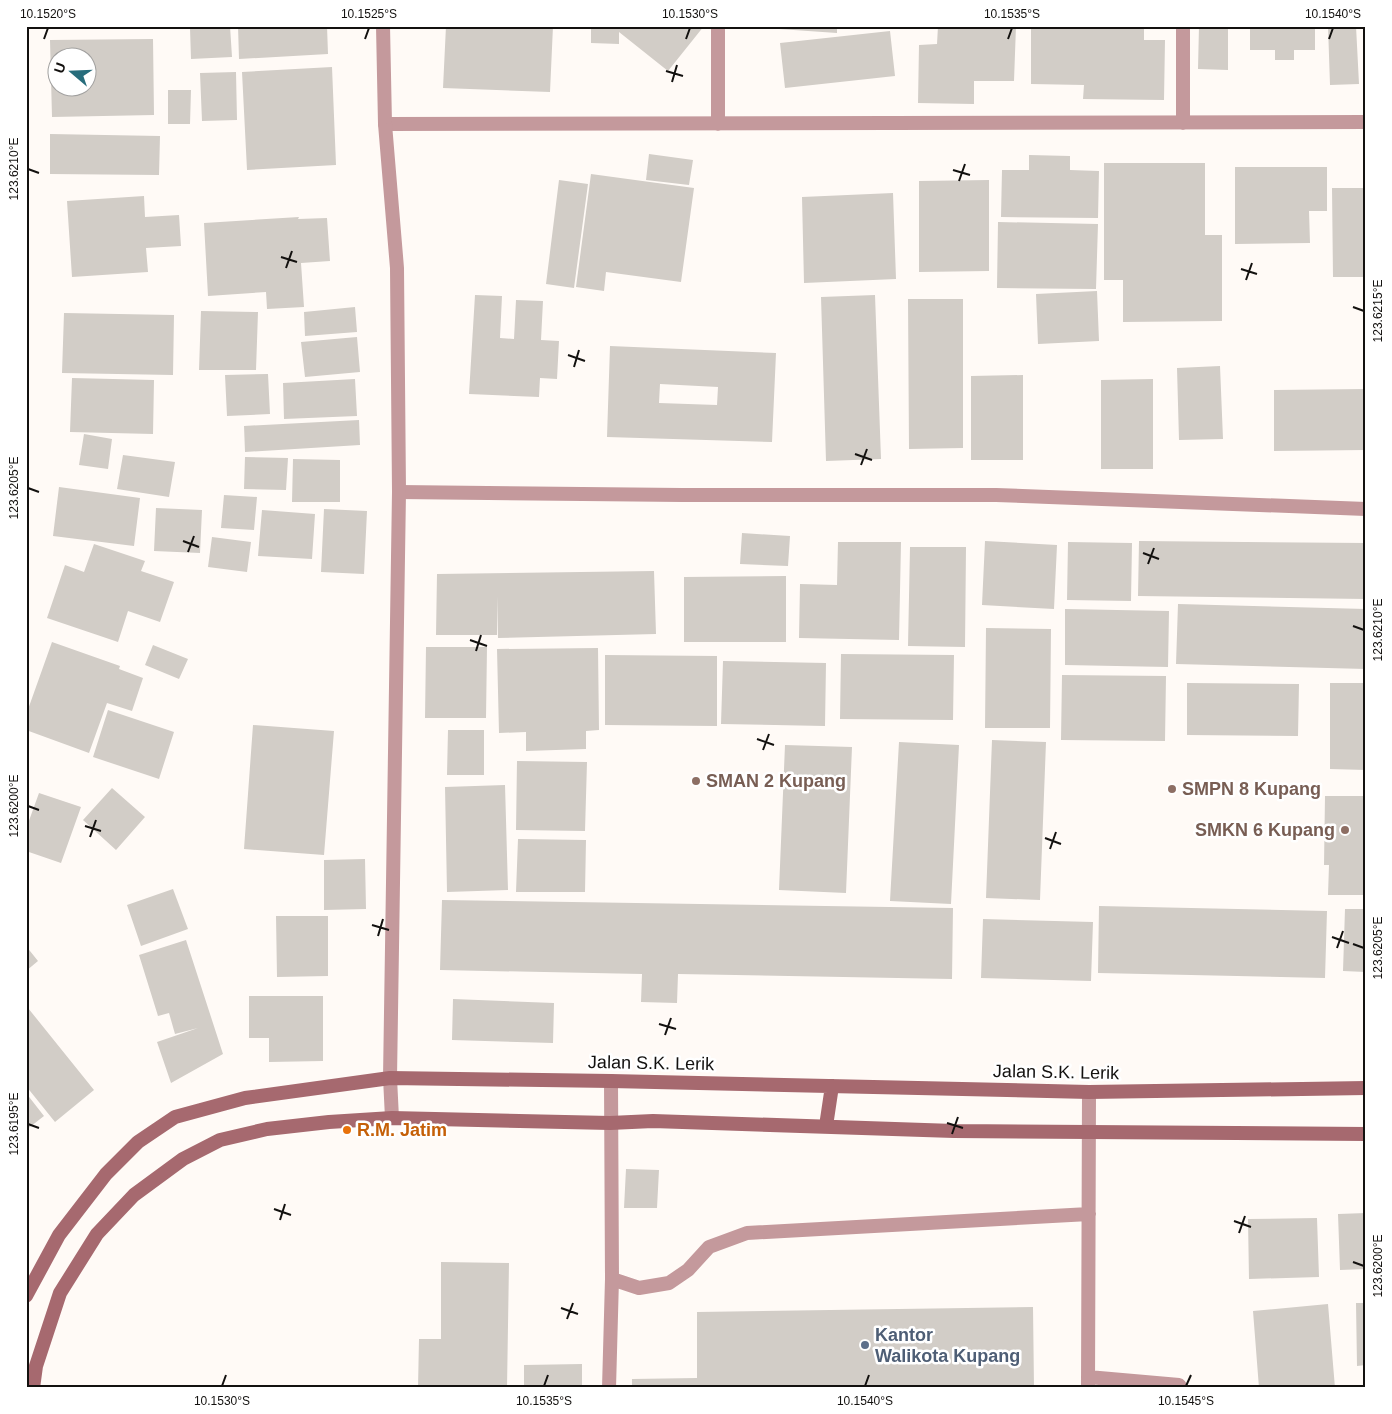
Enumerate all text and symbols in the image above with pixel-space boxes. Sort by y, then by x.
text: 10.1520°S [20,7,76,21]
text: 10.1525°S [341,7,397,21]
text: 10.1530°S [662,7,718,21]
text: 10.1535°S [984,7,1040,21]
text: 10.1540°S [1305,7,1361,21]
north arrow [48,48,98,98]
text: U [50,60,69,75]
text: 123.6210°E [7,138,21,200]
text: 123.6215°E [1371,280,1385,342]
text: 123.6205°E [7,457,21,519]
text: 123.6210°E [1371,599,1385,661]
place label: SMAN 2 Kupang [706,771,846,791]
text: 123.6200°E [7,775,21,837]
marker: SMAN 2 Kupang [690,775,702,787]
place label: SMPN 8 Kupang [1182,779,1321,799]
marker: SMPN 8 Kupang [1166,783,1178,795]
place label: SMKN 6 Kupang [1195,820,1335,840]
marker: SMKN 6 Kupang [1339,824,1351,836]
text: 123.6205°E [1371,917,1385,979]
street label: Jalan S.K. Lerik [588,1052,715,1074]
street label: Jalan S.K. Lerik [993,1061,1120,1083]
text: 123.6195°E [7,1093,21,1155]
place label: R.M. Jatim [357,1120,447,1140]
marker: R.M. Jatim [341,1124,353,1136]
text: 123.6200°E [1371,1235,1385,1297]
place label: Kantor Walikota Kupang [875,1325,1020,1366]
marker: Kantor Walikota Kupang [859,1339,871,1351]
text: 10.1530°S [194,1394,250,1408]
text: 10.1535°S [516,1394,572,1408]
text: 10.1540°S [837,1394,893,1408]
text: 10.1545°S [1158,1394,1214,1408]

